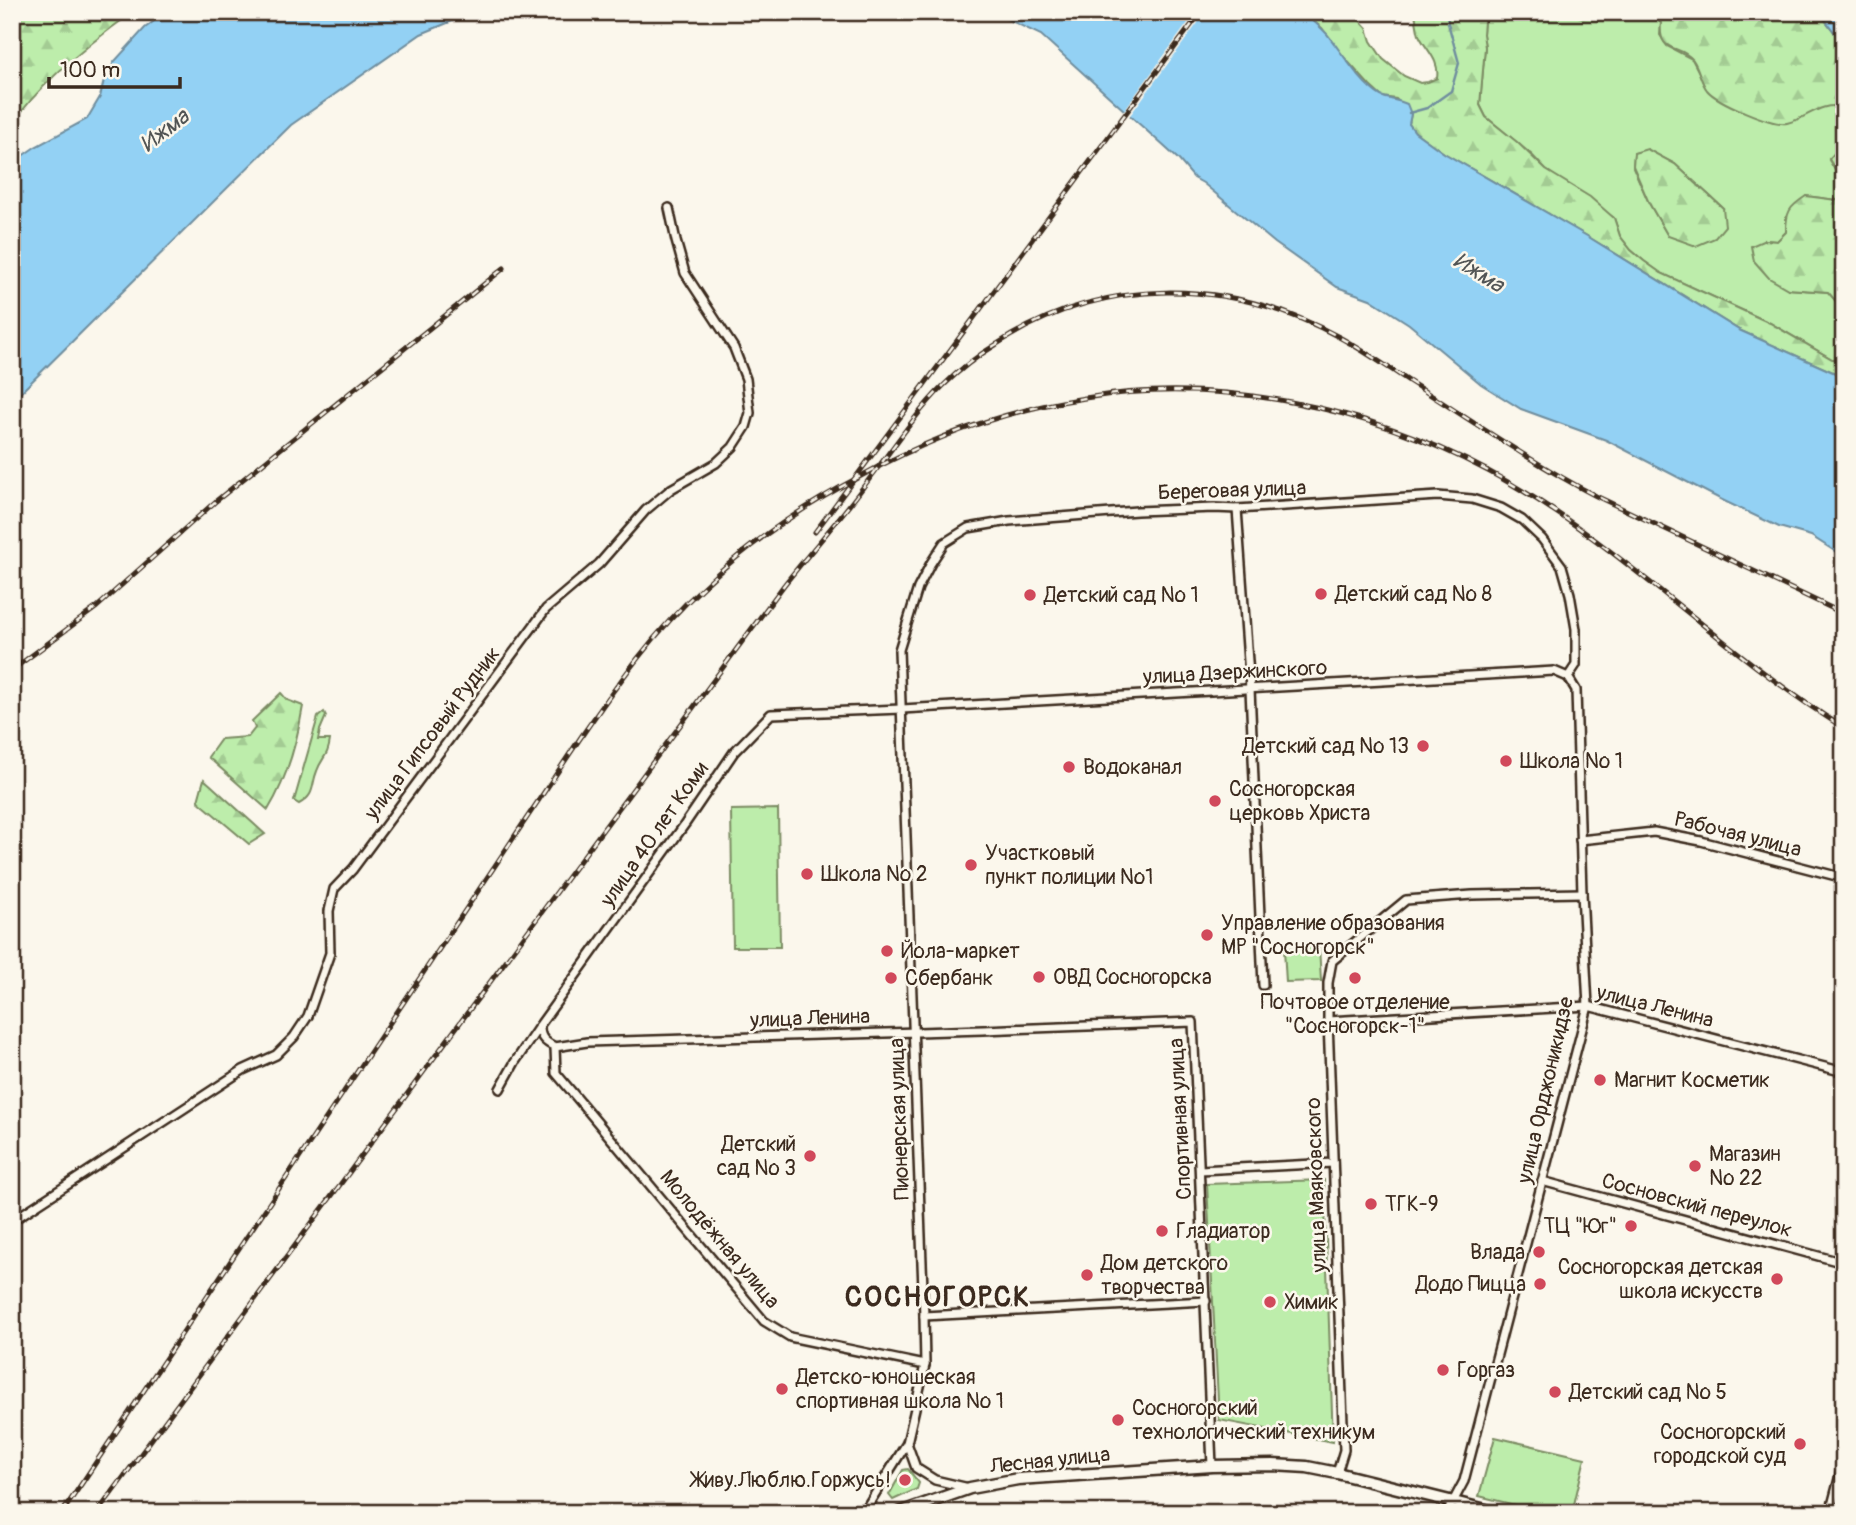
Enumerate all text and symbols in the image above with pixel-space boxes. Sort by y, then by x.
scale bar [49,46,180,90]
text: 100 m [60,57,120,84]
water label: Ижма [134,101,196,159]
water label: Ижма [1448,246,1511,300]
street label: Береговая улица [1157,474,1307,507]
place label: Детский сад № 8 [1334,581,1492,608]
place label: Детский сад № 1 [1043,582,1199,609]
marker: Детский сад № 8 [1313,586,1329,602]
marker: Детский сад № 1 [1022,587,1038,603]
street label: улица Гипсовый Рудник [358,641,506,826]
street label: улица Дзержинского [1141,654,1328,691]
place label: Детский сад № 13 [1241,733,1409,760]
marker: Детский сад № 13 [1415,738,1431,754]
place label: Школа № 1 [1520,748,1623,775]
marker: Школа № 1 [1498,753,1514,769]
place label: Водоканал [1083,754,1182,781]
street label: улица 40 лет Коми [594,757,714,913]
marker: Водоканал [1061,759,1077,775]
place label: Сосногорская церковь Христа [1229,776,1370,827]
marker: Сосногорская церковь Христа [1207,793,1223,809]
street label: Рабочая улица [1672,806,1804,863]
place label: Участковый пункт полиции №1 [985,840,1154,891]
marker: Участковый пункт полиции №1 [963,857,979,873]
place label: Школа № 2 [821,861,927,888]
marker: Школа № 2 [799,866,815,882]
place label: Управление образования МР "Сосногорск" [1221,910,1445,961]
marker: Управление образования МР "Сосногорск" [1199,927,1215,943]
place label: Йола-маркет [901,938,1020,965]
marker: Йола-маркет [879,943,895,959]
place label: ОВД Сосногорска [1053,964,1212,991]
place label: Сбербанк [905,965,994,992]
marker: ОВД Сосногорска [1031,969,1047,985]
marker: Сбербанк [883,970,899,986]
marker: Почтовое отделение "Сосногорск-1" [1347,970,1363,986]
street label: улица Ленина [1592,979,1716,1034]
place label: Почтовое отделение "Сосногорск-1" [1260,989,1450,1040]
street label: улица Орджоникидзе [1511,994,1580,1187]
street label: улица Ленина [749,1003,870,1034]
street label: Спортивная улица [1163,1037,1198,1201]
street label: Пионерская улица [883,1038,916,1200]
place label: Магнит Косметик [1614,1067,1770,1094]
marker: Магнит Косметик [1592,1072,1608,1088]
street label: улица Маяковского [1300,1097,1333,1274]
place label: Детский сад № 3 [717,1131,796,1182]
place label: Магазин № 22 [1709,1141,1781,1192]
marker: Детский сад № 3 [802,1148,818,1164]
marker: Магазин № 22 [1687,1158,1703,1174]
street label: Молодёжная улица [654,1164,786,1314]
street label: Сосновский переулок [1599,1167,1795,1244]
place label: ТГК-9 [1385,1191,1439,1218]
marker: ТГК-9 [1363,1196,1379,1212]
place label: ТЦ "Юг" [1544,1213,1617,1240]
place label: Гладиатор [1176,1218,1270,1245]
marker: ТЦ "Юг" [1623,1218,1639,1234]
marker: Гладиатор [1154,1223,1170,1239]
place label: Влада [1470,1239,1525,1266]
marker: Влада [1531,1244,1547,1260]
place label: Дом детского творчества [1100,1250,1228,1301]
place label: Сосногорская детская школа искусств [1558,1254,1763,1305]
marker: Дом детского творчества [1079,1267,1095,1283]
place label: Додо Пицца [1415,1271,1526,1298]
marker: Сосногорская детская школа искусств [1769,1271,1785,1287]
marker: Додо Пицца [1532,1276,1548,1292]
district label: СОСНОГОРСК [845,1280,1031,1315]
place label: Химик [1284,1289,1339,1316]
marker: Химик [1262,1294,1278,1310]
place label: Горгаз [1457,1357,1515,1384]
marker: Горгаз [1435,1362,1451,1378]
place label: Детско-юношеская спортивная школа № 1 [795,1364,1004,1415]
place label: Детский сад № 5 [1568,1379,1727,1406]
marker: Детско-юношеская спортивная школа № 1 [774,1381,790,1397]
marker: Детский сад № 5 [1547,1384,1563,1400]
place label: Сосногорский технологический техникум [1132,1395,1375,1446]
marker: Сосногорский технологический техникум [1110,1412,1126,1428]
place label: Сосногорский городской суд [1654,1419,1786,1470]
marker: Сосногорский городской суд [1792,1436,1808,1452]
street label: Лесная улица [988,1441,1111,1480]
place label: Живу.Люблю.Горжусь! [689,1467,891,1494]
marker: Живу.Люблю.Горжусь! [897,1472,913,1488]

